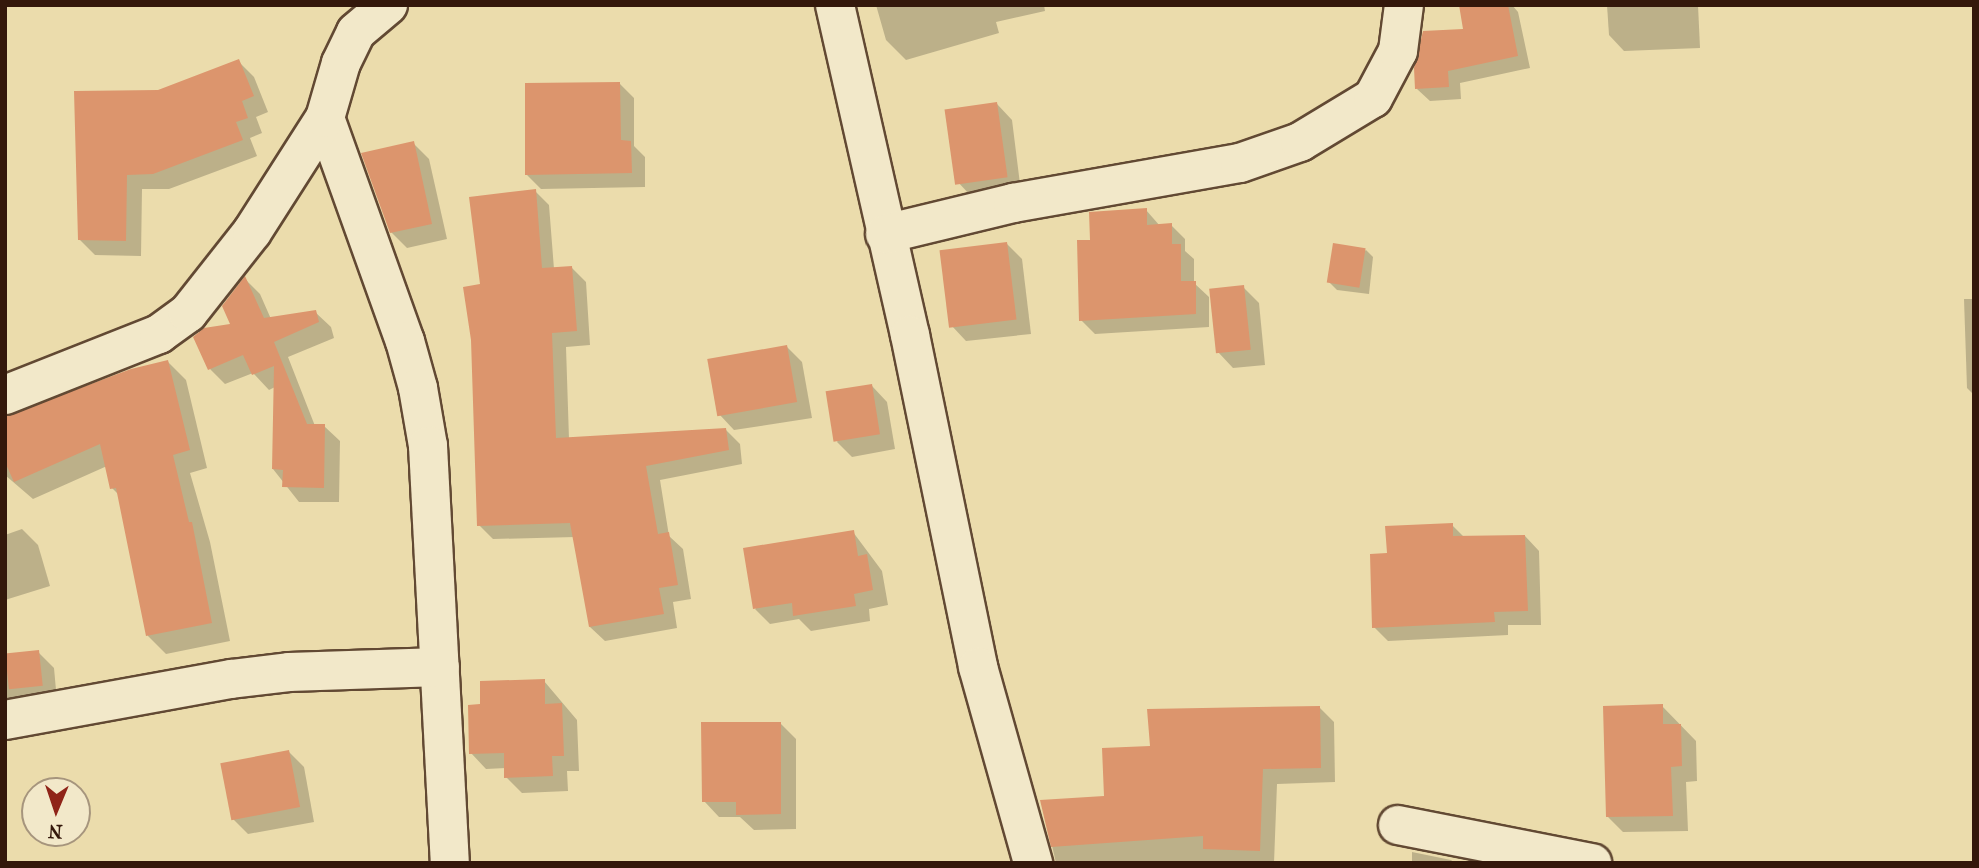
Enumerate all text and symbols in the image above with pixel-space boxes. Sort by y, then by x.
north arrow [21,777,91,847]
text: N [48,820,63,842]

